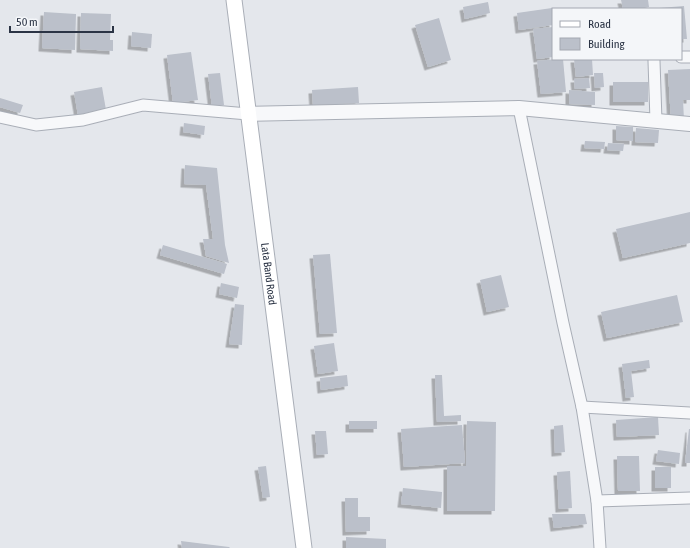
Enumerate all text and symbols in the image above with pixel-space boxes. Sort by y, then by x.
scale bar [10,8,113,34]
legend [552,8,682,60]
text: 50 m [16,15,38,29]
text: Road [588,17,611,31]
text: Building [588,37,626,51]
street label: Lata Band Road [259,242,279,306]

